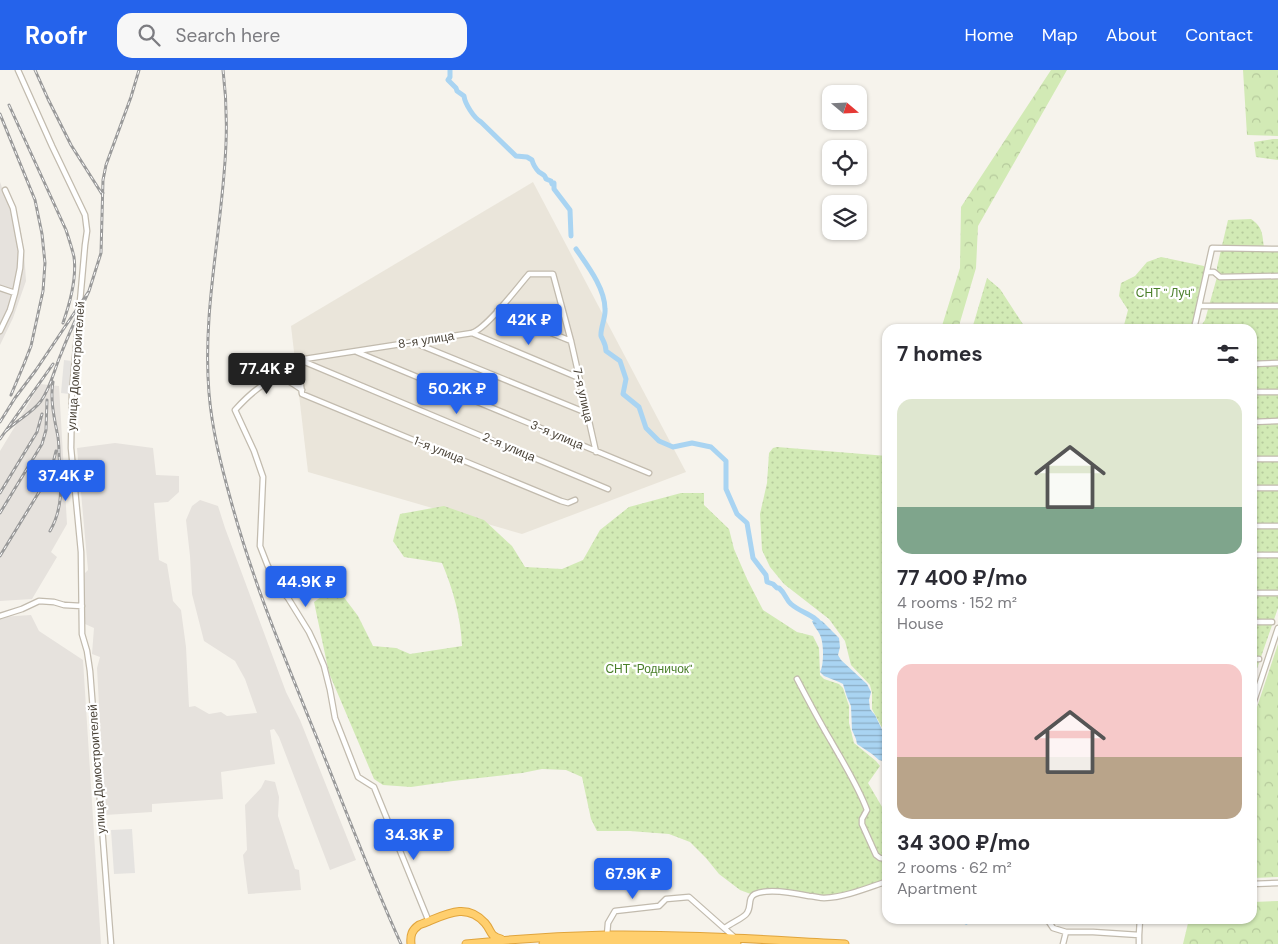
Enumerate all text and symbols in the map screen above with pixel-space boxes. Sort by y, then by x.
search box [117,13,467,58]
text: Roofr [25,20,87,51]
icon: search [135,21,163,49]
text: Search here [175,23,280,48]
text: Home [964,23,1014,47]
text: Map [1042,23,1078,47]
text: About [1106,23,1157,47]
text: Contact [1185,23,1253,47]
north arrow [822,85,868,130]
map controls [822,85,867,240]
button: locate [822,140,867,185]
button: layers [822,195,867,240]
park label: СНТ " Луч" [1136,285,1195,301]
street label: улица Домостроителей [63,301,89,431]
pin: 42K ₽ [494,304,564,346]
text: 42K ₽ [507,309,551,330]
street label: 8-я улица [397,328,455,352]
text: 7 homes [897,340,983,368]
icon: filters [1214,340,1242,368]
pin: 77.4K ₽ [221,352,313,395]
text: 77.4K ₽ [239,358,295,379]
street label: 7-я улица [569,366,597,424]
pin: 50.2K ₽ [411,372,503,415]
text: 50.2K ₽ [428,378,486,399]
street label: 3-я улица [528,417,586,453]
street label: 2-я улица [480,429,538,465]
icon: home [1025,432,1115,522]
street label: 1-я улица [411,433,467,467]
pin: 37.4K ₽ [20,460,112,502]
text: 37.4K ₽ [38,465,94,486]
text: 77 400 ₽/mo [897,564,1028,592]
pin: 44.9K ₽ [260,566,352,608]
text: 44.9K ₽ [276,571,336,592]
text: 4 rooms · 152 m² [897,592,1017,613]
text: House [897,613,944,634]
park label: СНТ "Родничок" [605,661,693,677]
icon: home [1025,697,1115,787]
street label: улица Домостроителей [84,704,110,834]
pin: 34.3K ₽ [368,818,460,861]
text: 34.3K ₽ [385,824,443,845]
text: 34 300 ₽/mo [897,829,1030,857]
text: 2 rooms · 62 m² [897,857,1012,878]
pin: 67.9K ₽ [587,858,679,900]
text: 67.9K ₽ [605,863,661,884]
text: Apartment [897,878,977,899]

